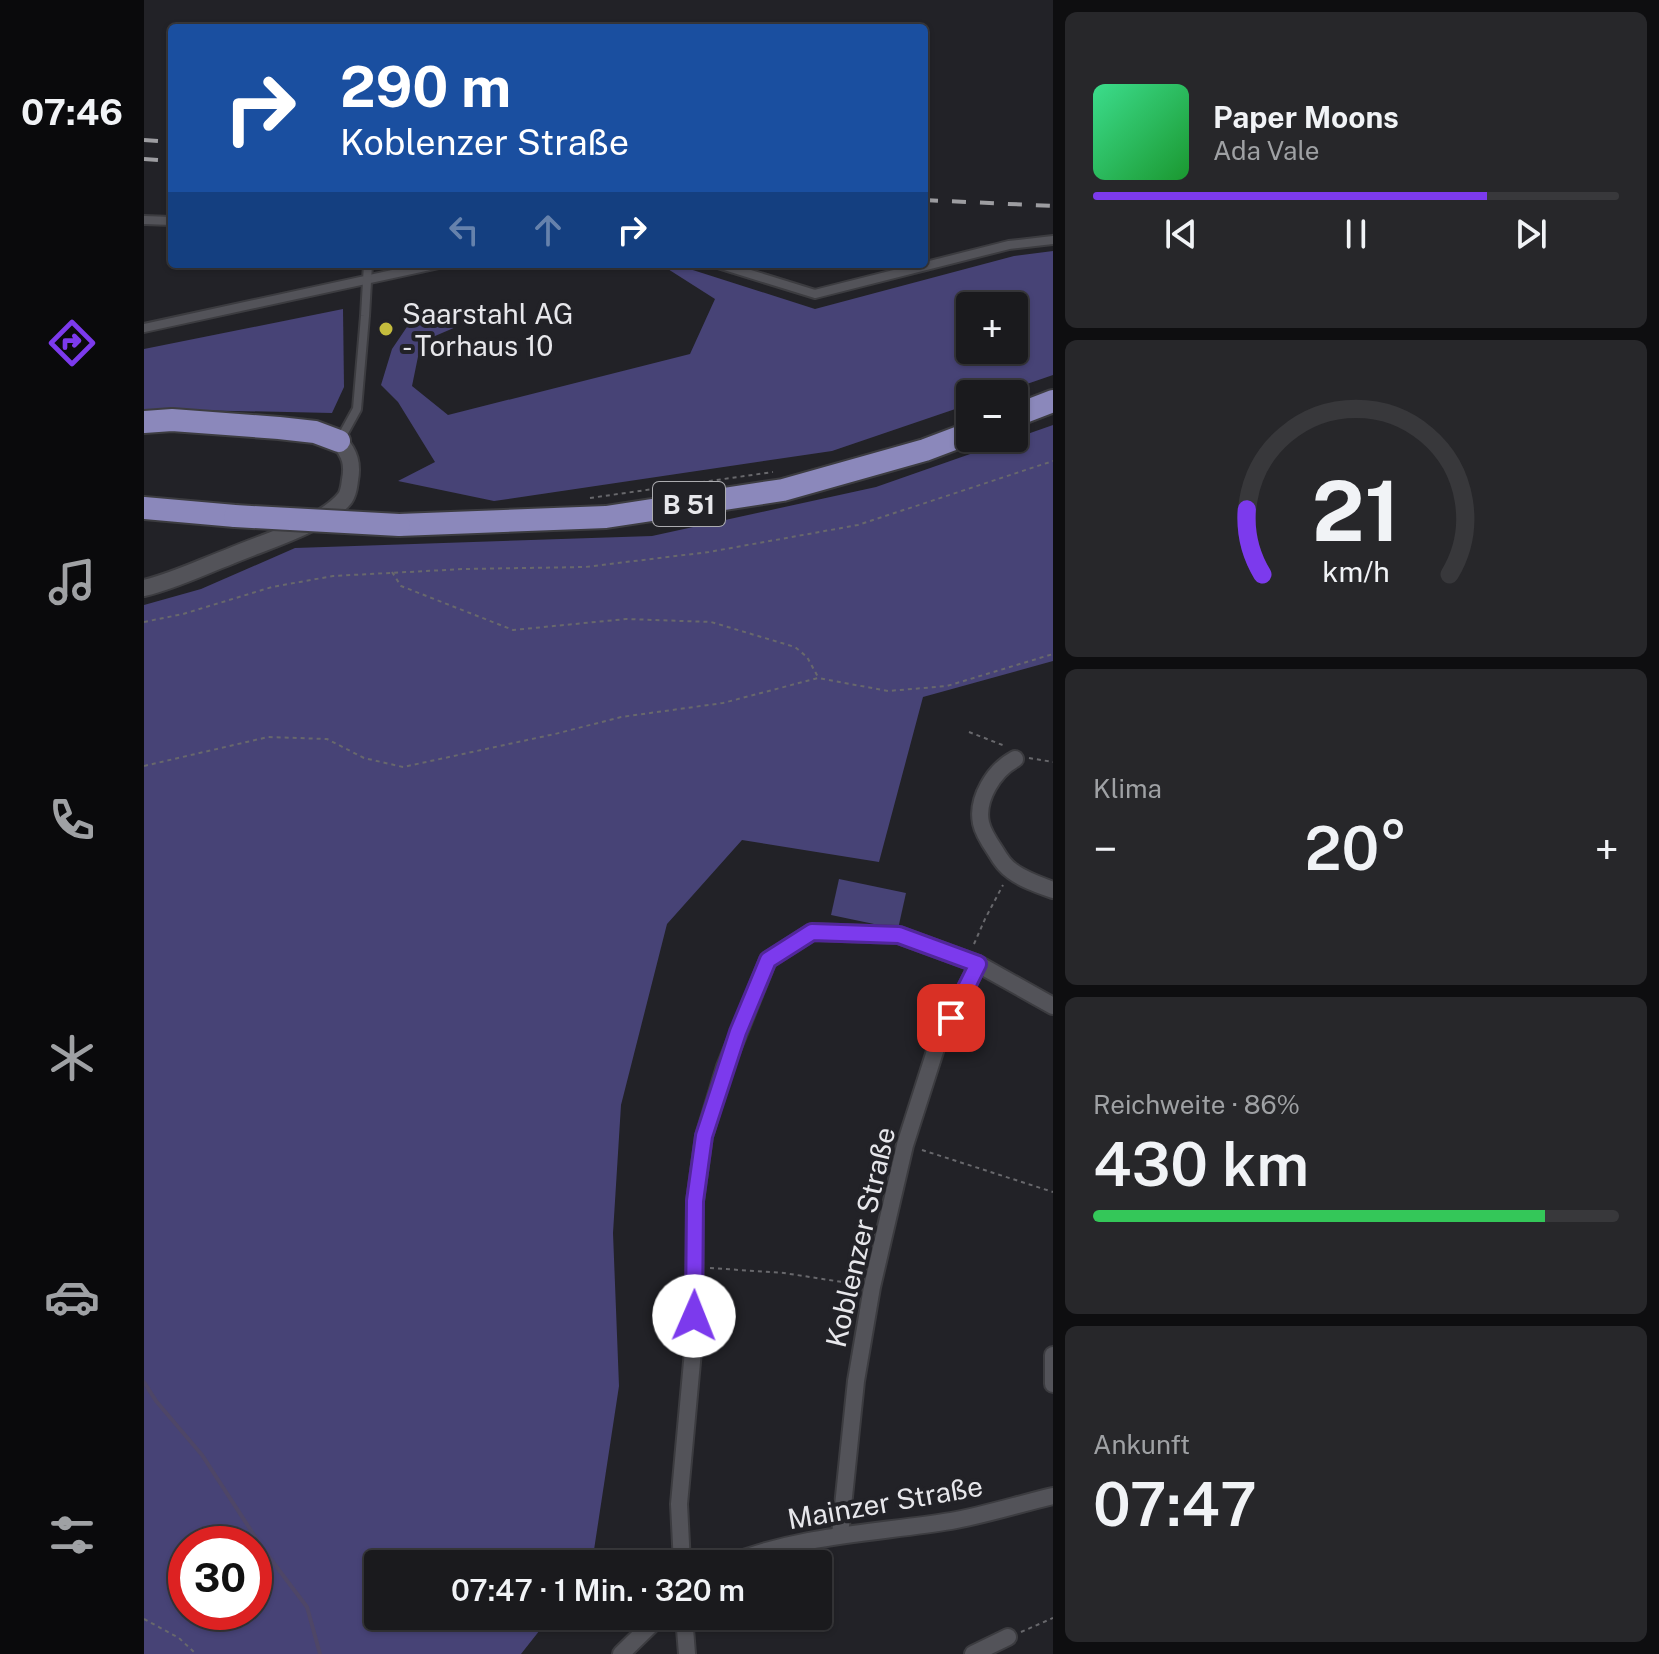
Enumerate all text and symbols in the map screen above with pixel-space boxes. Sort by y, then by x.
text: 290 m [340,54,511,120]
icon: right [208,56,312,160]
text: 07:46 [21,91,123,133]
text: Paper Moons [1213,99,1399,135]
text: Koblenzer Straße [340,121,629,163]
text: Ada Vale [1213,135,1319,166]
icon: left [442,208,486,252]
icon: ahead [526,208,570,252]
icon: right [610,208,654,252]
icon: previous [1159,212,1203,256]
icon: pause [1334,212,1378,256]
icon: next [1509,212,1553,256]
map controls [956,292,1028,452]
button: + [956,292,1028,364]
place label: Saarstahl AG - Torhaus 10 [402,297,573,362]
icon: directions [44,315,100,371]
marker: Saarstahl AG - Torhaus 10 [377,320,395,338]
button: − [956,380,1028,452]
text: 21 [1312,461,1400,559]
road number: B 51 [653,482,725,526]
icon: music [44,554,100,610]
text: km/h [1322,555,1390,588]
text: Klima [1093,773,1162,804]
icon: phone [44,792,100,848]
text: 20° [1305,813,1407,884]
text: − [1093,823,1117,875]
text: + [1595,823,1619,875]
pin [917,984,985,1052]
icon: arrive [929,996,973,1040]
icon: climate [44,1030,100,1086]
text: Reichweite · 86% [1093,1089,1300,1120]
street label: Koblenzer Straße [819,1124,901,1350]
text: 430 km [1093,1129,1309,1200]
icon: car [44,1269,100,1325]
position arrow [652,1274,736,1358]
text: Ankunft [1093,1429,1190,1460]
street label: Mainzer Straße [785,1469,985,1535]
text: 07:47 [1093,1469,1257,1540]
icon: filters [44,1507,100,1563]
speed limit sign: 30 [168,1526,272,1630]
text: 07:47 · 1 Min. · 320 m [451,1572,745,1608]

